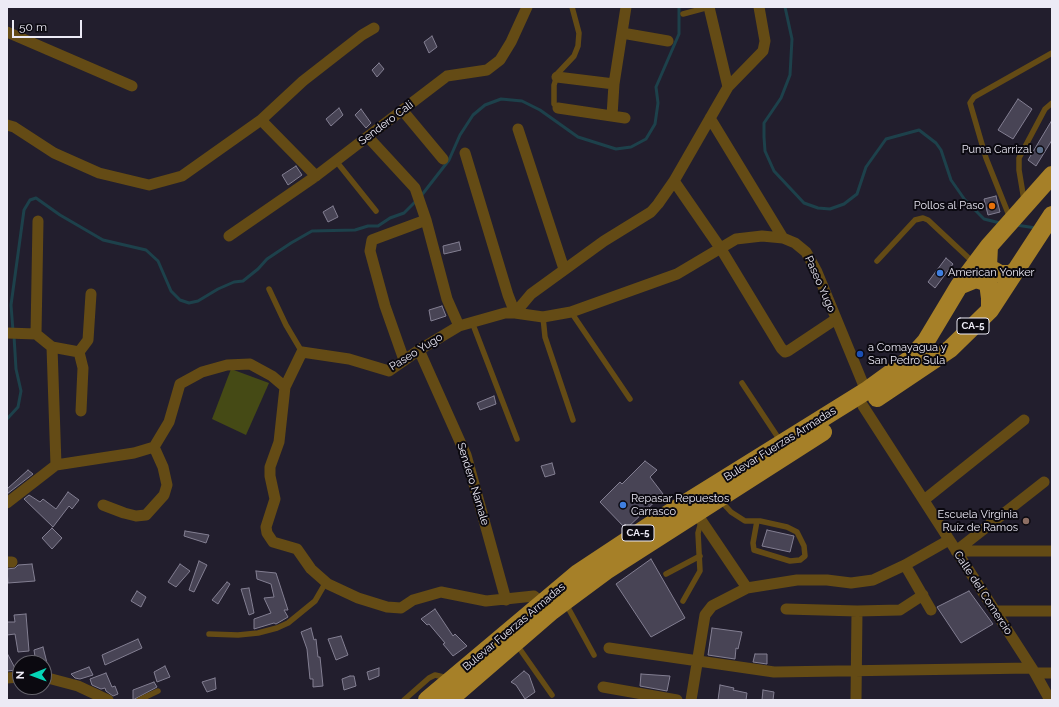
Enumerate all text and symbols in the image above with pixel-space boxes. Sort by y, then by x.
scale bar [14,12,84,38]
text: 50 m [19,20,47,34]
street label: Sendero Cali [356,98,416,148]
place label: Puma Carrizal [962,143,1032,157]
marker: Puma Carrizal [1035,145,1045,155]
place label: Pollos al Paso [914,199,984,213]
marker: Pollos al Paso [987,201,997,211]
street label: Paseo Yugo [802,254,838,314]
place label: American Yonker [948,266,1034,280]
marker: American Yonker [935,268,945,278]
road number: CA-5 [957,318,989,334]
street label: Paseo Yugo [387,330,445,374]
place label: a Comayagua y San Pedro Sula [868,341,947,367]
marker: a Comayagua y San Pedro Sula [855,349,865,359]
street label: Bulevar Fuerzas Armadas [722,404,838,484]
street label: Sendero Namale [454,441,492,527]
place label: Repasar Repuestos Carrasco [631,492,729,518]
marker: Repasar Repuestos Carrasco [618,500,628,510]
place label: Escuela Virginia Ruíz de Ramos [938,508,1018,534]
marker: Escuela Virginia Ruíz de Ramos [1021,516,1031,526]
road number: CA-5 [622,525,654,541]
street label: Calle del Comercio [951,549,1015,637]
street label: Bulevar Fuerzas Armadas [460,580,568,674]
north arrow [12,655,52,695]
text: N [14,671,27,680]

